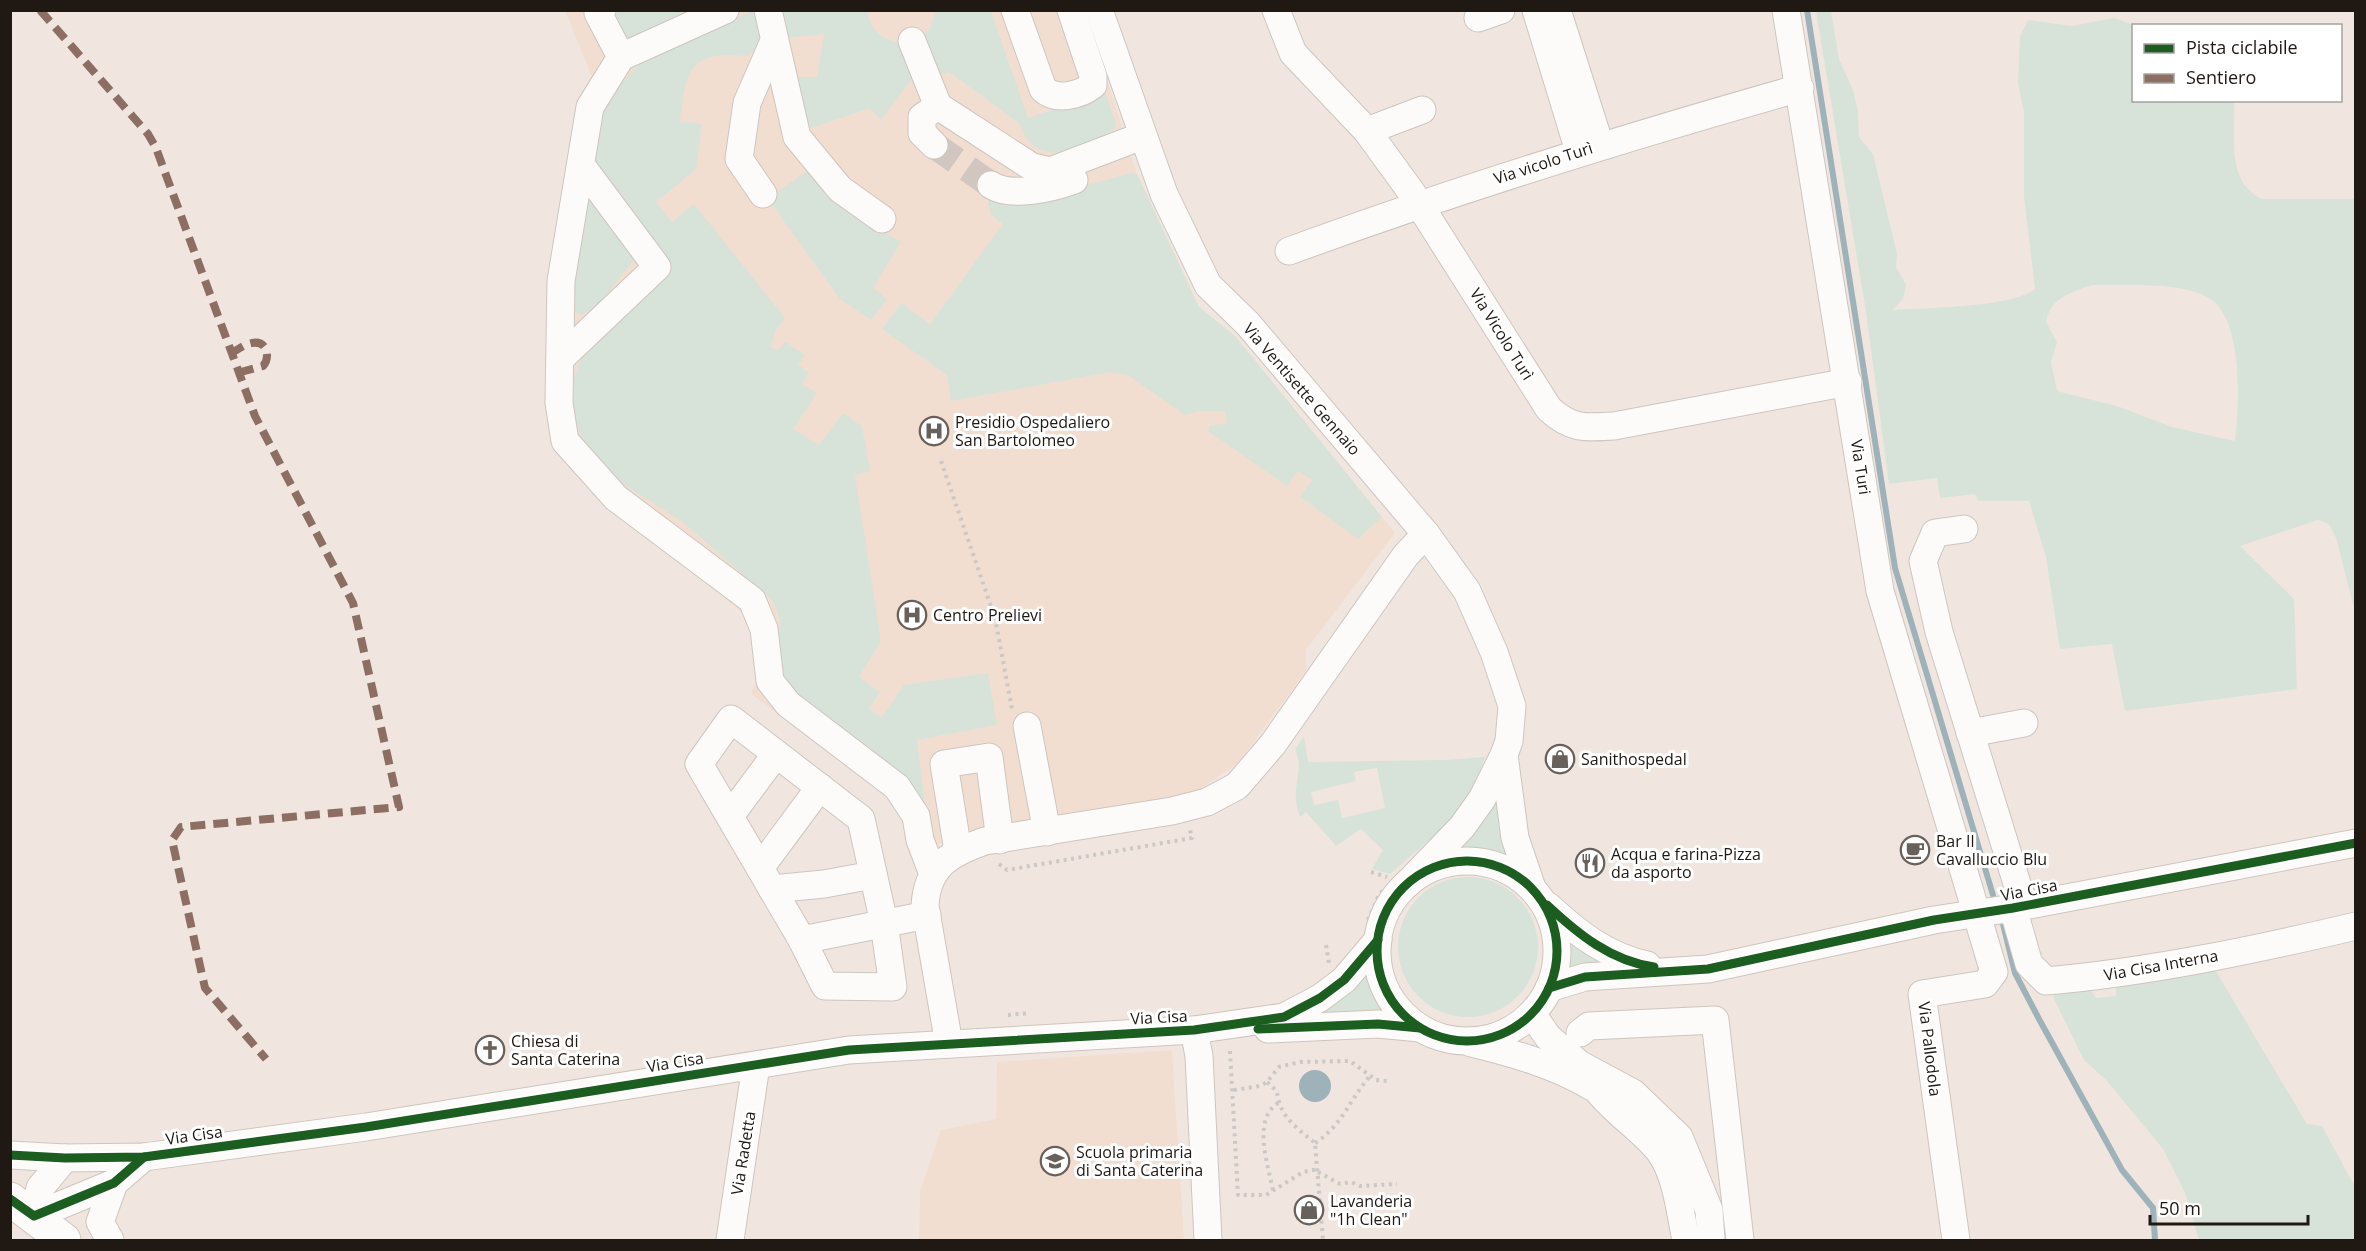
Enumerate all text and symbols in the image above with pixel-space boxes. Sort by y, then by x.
legend [2132,24,2342,102]
text: Pista ciclabile [2186,35,2298,59]
text: Sentiero [2186,65,2256,89]
street label: Via vicolo Turì [1491,137,1595,189]
street label: Via Vicolo Turì [1465,284,1539,384]
street label: Via Ventisette Gennaio [1238,318,1366,460]
place label: Presidio Ospedaliero San Bartolomeo [955,411,1110,451]
hospital icon: Presidio Ospedaliero San Bartolomeo [918,415,950,447]
street label: Via Turi [1846,438,1876,496]
hospital icon: Centro Prelievi [896,599,928,631]
place label: Centro Prelievi [933,604,1042,626]
shop icon: Sanithospedal [1544,743,1576,775]
place label: Sanithospedal [1581,748,1687,770]
place label: Bar Il Cavalluccio Blu [1936,830,2047,870]
cafe icon: Bar Il Cavalluccio Blu [1899,834,1931,866]
place label: Acqua e farina-Pizza da asporto [1611,843,1761,883]
restaurant icon: Acqua e farina-Pizza da asporto [1574,847,1606,879]
street label: Via Cisa [1999,874,2059,906]
street label: Via Cisa Interna [2102,944,2220,986]
street label: Via Pallodola [1913,1000,1947,1098]
street label: Via Cisa [1130,1005,1188,1029]
place label: Chiesa di Santa Caterina [511,1030,620,1070]
church icon: Chiesa di Santa Caterina [474,1034,506,1066]
street label: Via Cisa [645,1047,705,1077]
street label: Via Radetta [726,1110,760,1196]
street label: Via Cisa [164,1120,224,1150]
place label: Scuola primaria di Santa Caterina [1076,1141,1203,1181]
school or university icon: Scuola primaria di Santa Caterina [1039,1145,1071,1177]
scale bar [2150,1188,2308,1226]
place label: Lavanderia "1h Clean" [1330,1190,1412,1230]
shop icon: Lavanderia "1h Clean" [1293,1194,1325,1226]
text: 50 m [2159,1196,2201,1220]

